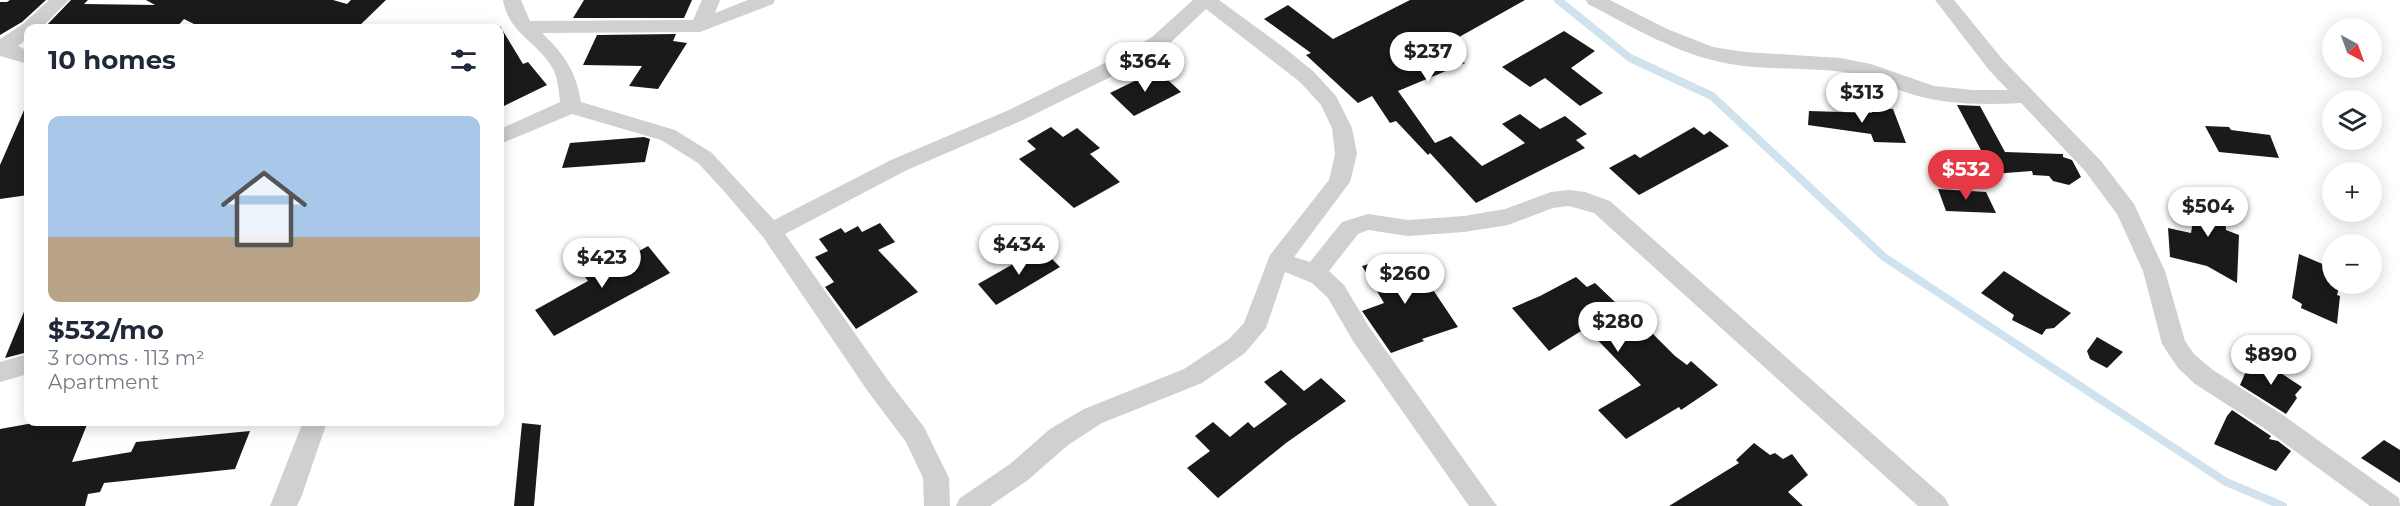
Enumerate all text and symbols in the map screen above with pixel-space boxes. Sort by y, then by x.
north arrow [2322,18,2382,78]
map controls [2322,18,2382,294]
pin: $237 [1392,32,1464,83]
text: $237 [1404,39,1452,63]
pin: $364 [1109,42,1181,93]
text: 10 homes [48,44,176,76]
icon: filters [447,44,480,77]
text: $364 [1119,49,1171,73]
pin: $313 [1826,73,1898,124]
text: $313 [1840,80,1884,104]
button: layers [2322,90,2382,150]
pin: $532 [1930,150,2002,201]
icon: home [210,155,318,263]
text: $532 [1942,157,1990,181]
button: + [2322,162,2382,222]
pin: $504 [2172,187,2244,238]
text: $504 [2182,194,2234,218]
pin: $434 [983,225,1055,276]
text: $434 [993,232,1045,256]
button: − [2322,234,2382,294]
pin: $423 [566,238,638,289]
text: $423 [577,245,627,269]
pin: $260 [1369,254,1441,305]
text: $260 [1380,261,1430,285]
pin: $280 [1582,302,1654,353]
text: $280 [1592,309,1644,333]
text: $532/mo [48,314,164,346]
pin: $890 [2235,335,2307,386]
text: $890 [2245,342,2297,366]
text: 3 rooms · 113 m² [48,346,205,370]
text: Apartment [48,370,159,394]

